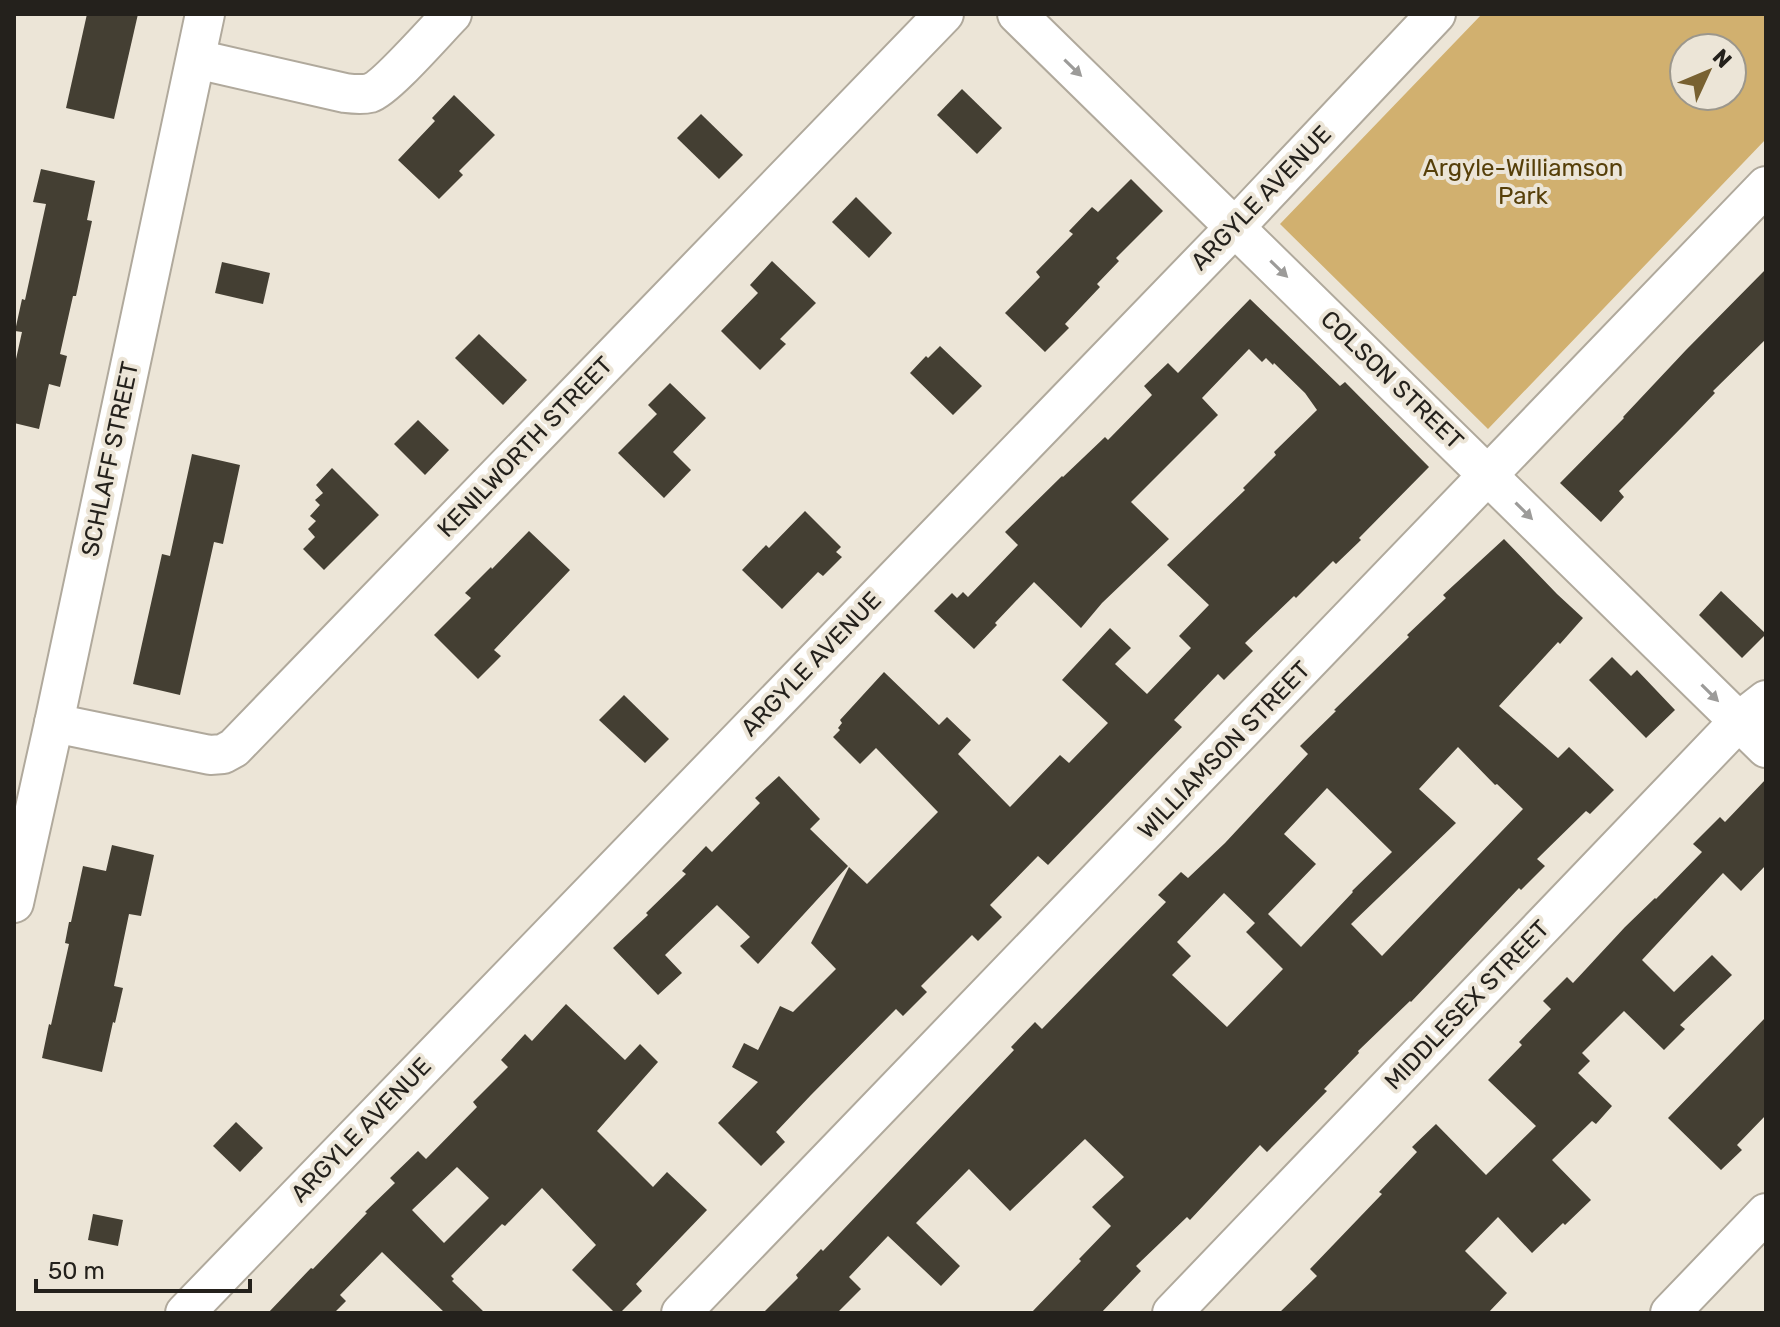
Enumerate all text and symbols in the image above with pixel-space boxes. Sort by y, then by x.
north arrow [1668,32,1748,112]
text: N [1707,43,1737,74]
one-way arrow [1063,59,1082,77]
street label: ARGYLE AVENUE [1185,120,1337,276]
park label: Argyle-Williamson Park [1423,154,1623,210]
one-way arrow [1269,260,1288,278]
street label: COLSON STREET [1315,305,1469,455]
street label: KENILWORTH STREET [432,351,618,543]
street label: SCHLAFF STREET [76,359,144,559]
one-way arrow [1514,501,1533,519]
street label: ARGYLE AVENUE [735,586,887,742]
street label: WILLIAMSON STREET [1132,655,1316,844]
one-way arrow [1700,683,1719,702]
street label: MIDDLESEX STREET [1379,914,1555,1096]
street label: ARGYLE AVENUE [285,1052,437,1208]
scale bar [36,1243,250,1293]
text: 50 m [48,1257,105,1285]

